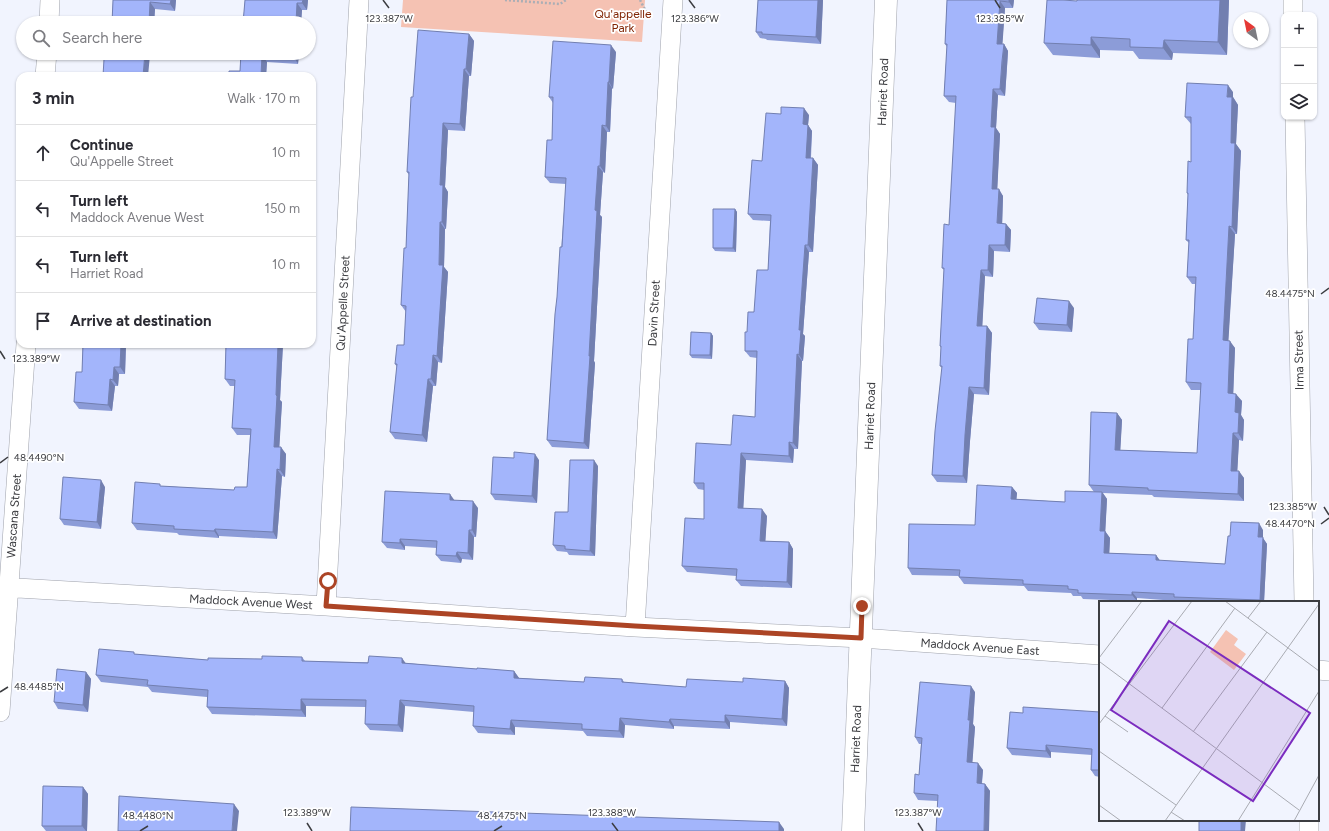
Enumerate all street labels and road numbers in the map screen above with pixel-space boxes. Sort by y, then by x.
street label: Harriet Road [875,58,891,126]
street label: Qu'Appelle Street [334,254,353,351]
street label: Davin Street [645,279,663,347]
street label: Irma Street [1291,329,1307,390]
street label: Harriet Road [862,382,878,450]
street label: Wascana Street [4,473,24,559]
street label: Maddock Avenue West [189,592,314,612]
street label: Maddock Avenue East [920,636,1041,658]
street label: Harriet Road [848,705,864,773]

